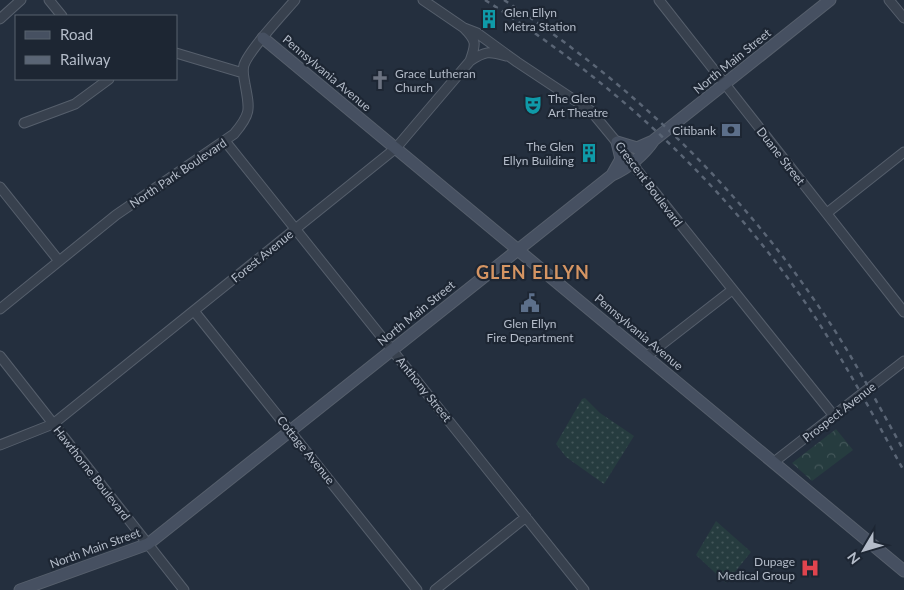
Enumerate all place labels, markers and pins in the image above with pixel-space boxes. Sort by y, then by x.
place label: Glen Ellyn Metra Station [504,5,576,34]
building icon: Glen Ellyn Metra Station [478,8,500,30]
place label: Grace Lutheran Church [395,66,476,95]
church icon: Grace Lutheran Church [369,69,391,91]
place label: The Glen Art Theatre [548,91,608,120]
theatre icon: The Glen Art Theatre [522,94,544,116]
bank icon: Citibank [720,119,742,141]
place label: Citibank [672,123,717,138]
place label: The Glen Ellyn Building [503,139,574,168]
building icon: The Glen Ellyn Building [578,142,600,164]
public building icon: Glen Ellyn Fire Department [519,292,541,314]
place label: Glen Ellyn Fire Department [486,316,574,345]
place label: Dupage Medical Group [717,554,795,583]
hospital icon: Dupage Medical Group [799,557,821,579]

